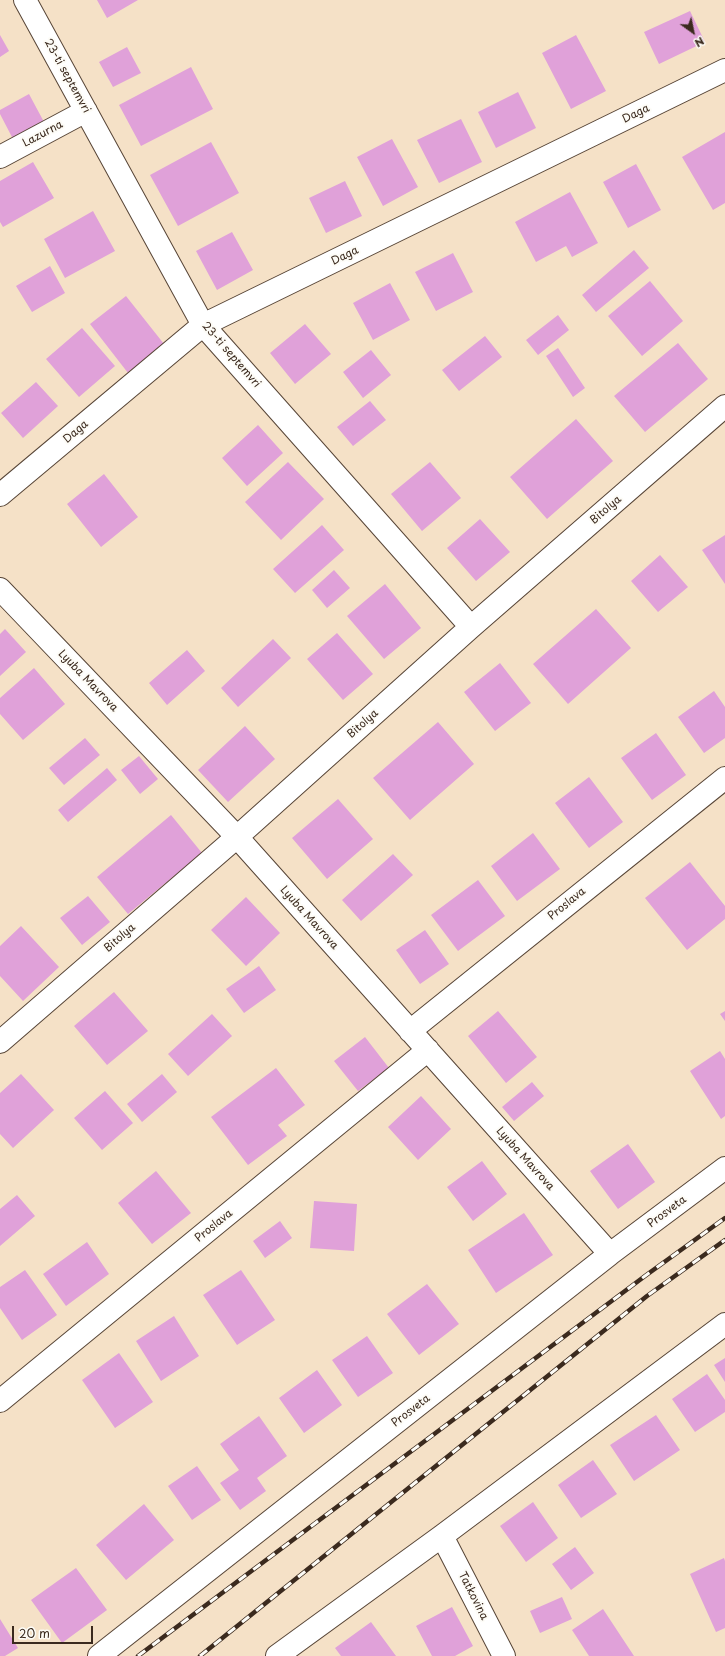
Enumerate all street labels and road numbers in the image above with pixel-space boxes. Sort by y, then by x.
street label: 23-ti septemvri [41,37,93,115]
street label: Daga [620,102,652,126]
street label: Lazurna [21,118,65,150]
street label: Daga [329,244,361,268]
street label: 23-ti septemvri [199,319,263,391]
street label: Daga [61,418,91,446]
street label: Bitolya [588,493,624,527]
street label: Lyuba Mavrova [55,647,121,715]
street label: Bitolya [345,707,381,741]
street label: Lyuba Mavrova [277,884,341,952]
street label: Proslava [545,885,589,923]
street label: Bitolya [102,921,138,955]
street label: Lyuba Mavrova [493,1125,557,1193]
street label: Prosveta [645,1193,689,1231]
street label: Proslava [192,1207,236,1245]
street label: Prosveta [389,1392,433,1430]
street label: Tatkovina [455,1570,491,1622]

